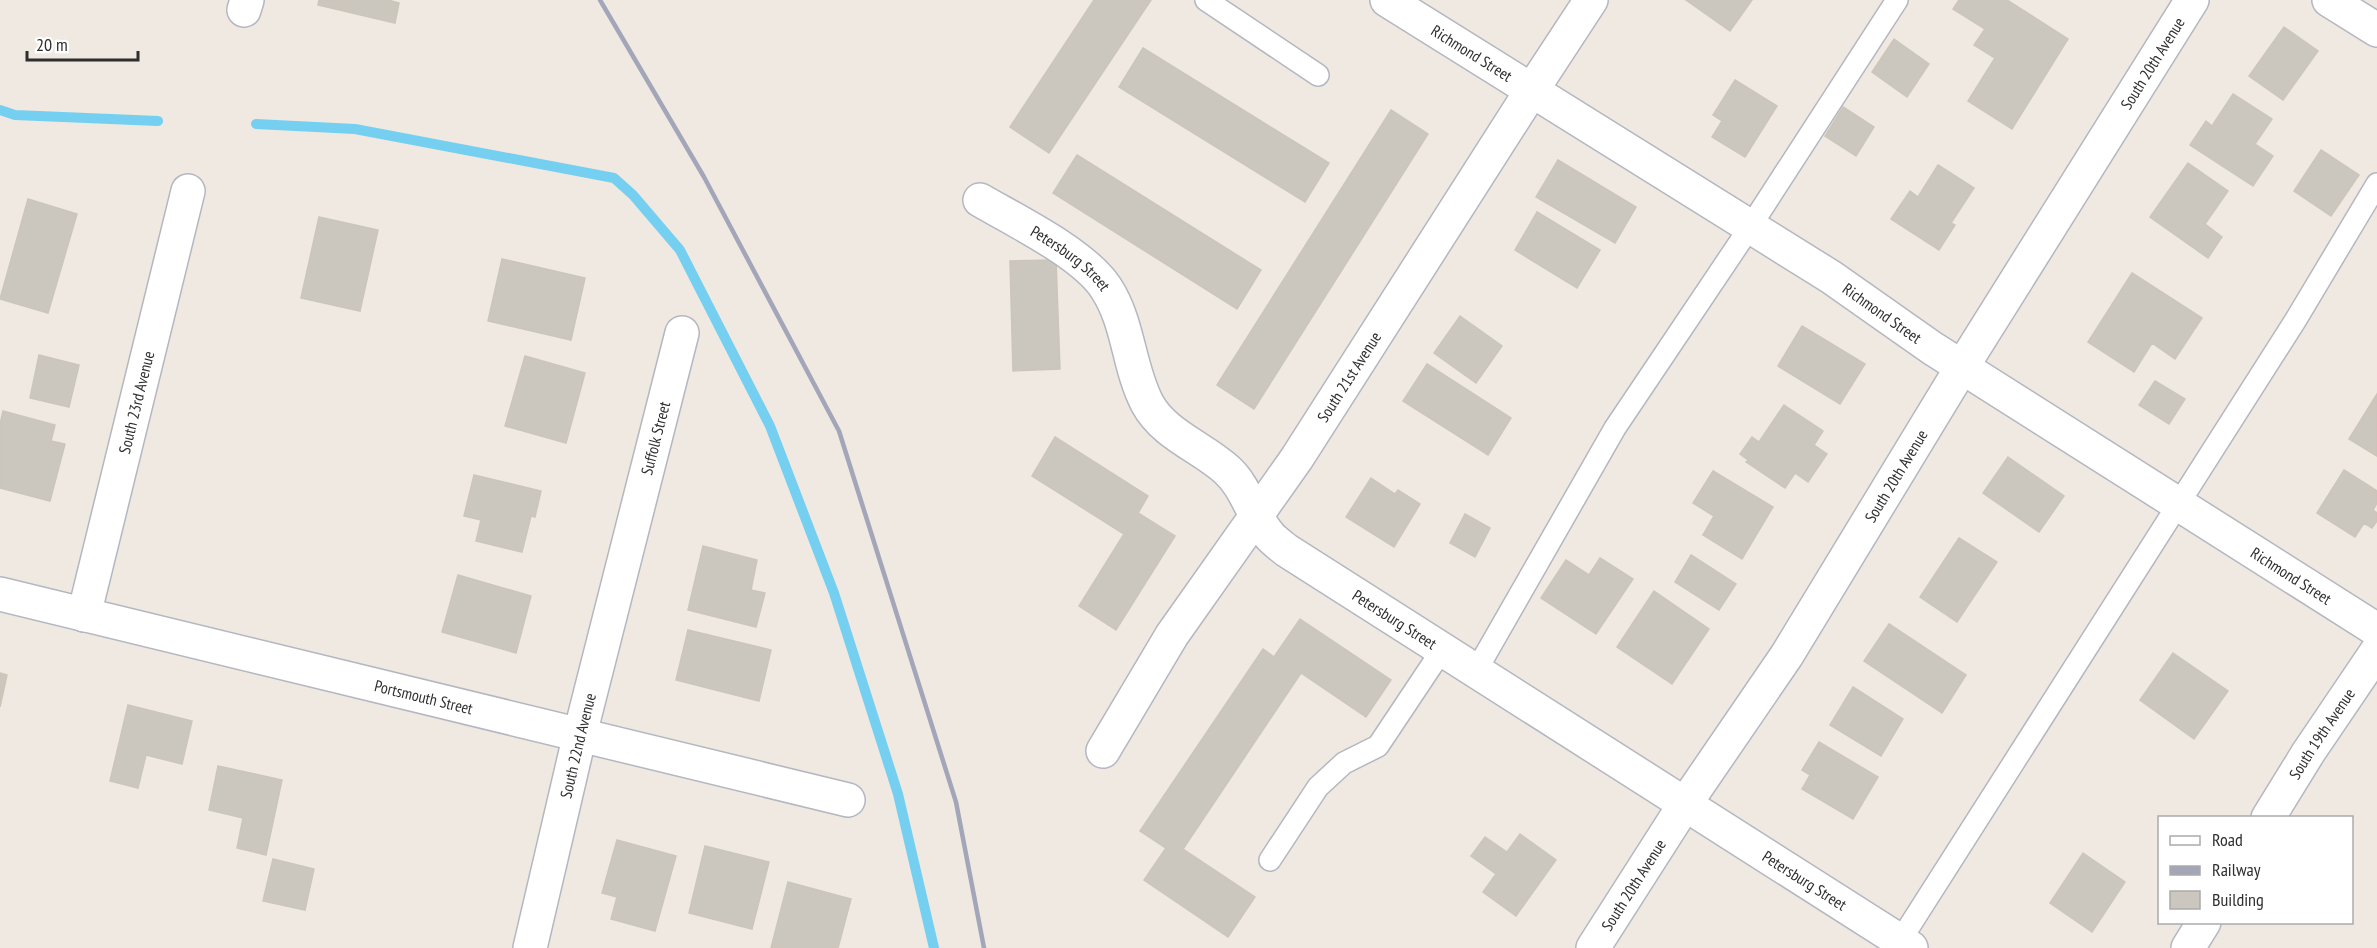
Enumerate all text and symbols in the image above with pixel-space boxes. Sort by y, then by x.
street label: South 20th Avenue [2116,13,2189,113]
street label: Richmond Street [1428,20,1517,86]
scale bar [27,24,138,62]
text: 20 m [36,33,68,56]
street label: Petersburg Street [1027,221,1115,295]
street label: Richmond Street [1839,278,1926,348]
street label: South 21st Avenue [1313,328,1385,426]
street label: South 23rd Avenue [114,349,158,456]
street label: Suffolk Street [636,399,674,477]
street label: South 20th Avenue [1860,426,1932,526]
street label: Richmond Street [2247,543,2336,609]
street label: Petersburg Street [1349,585,1441,654]
street label: Portsmouth Street [372,675,475,719]
street label: South 19th Avenue [2284,684,2359,783]
street label: South 22nd Avenue [555,691,600,800]
legend [2158,816,2353,924]
text: Road [2212,828,2243,851]
street label: South 20th Avenue [1597,835,1670,934]
street label: Petersburg Street [1759,846,1851,915]
text: Railway [2212,858,2261,881]
text: Building [2212,888,2264,911]

